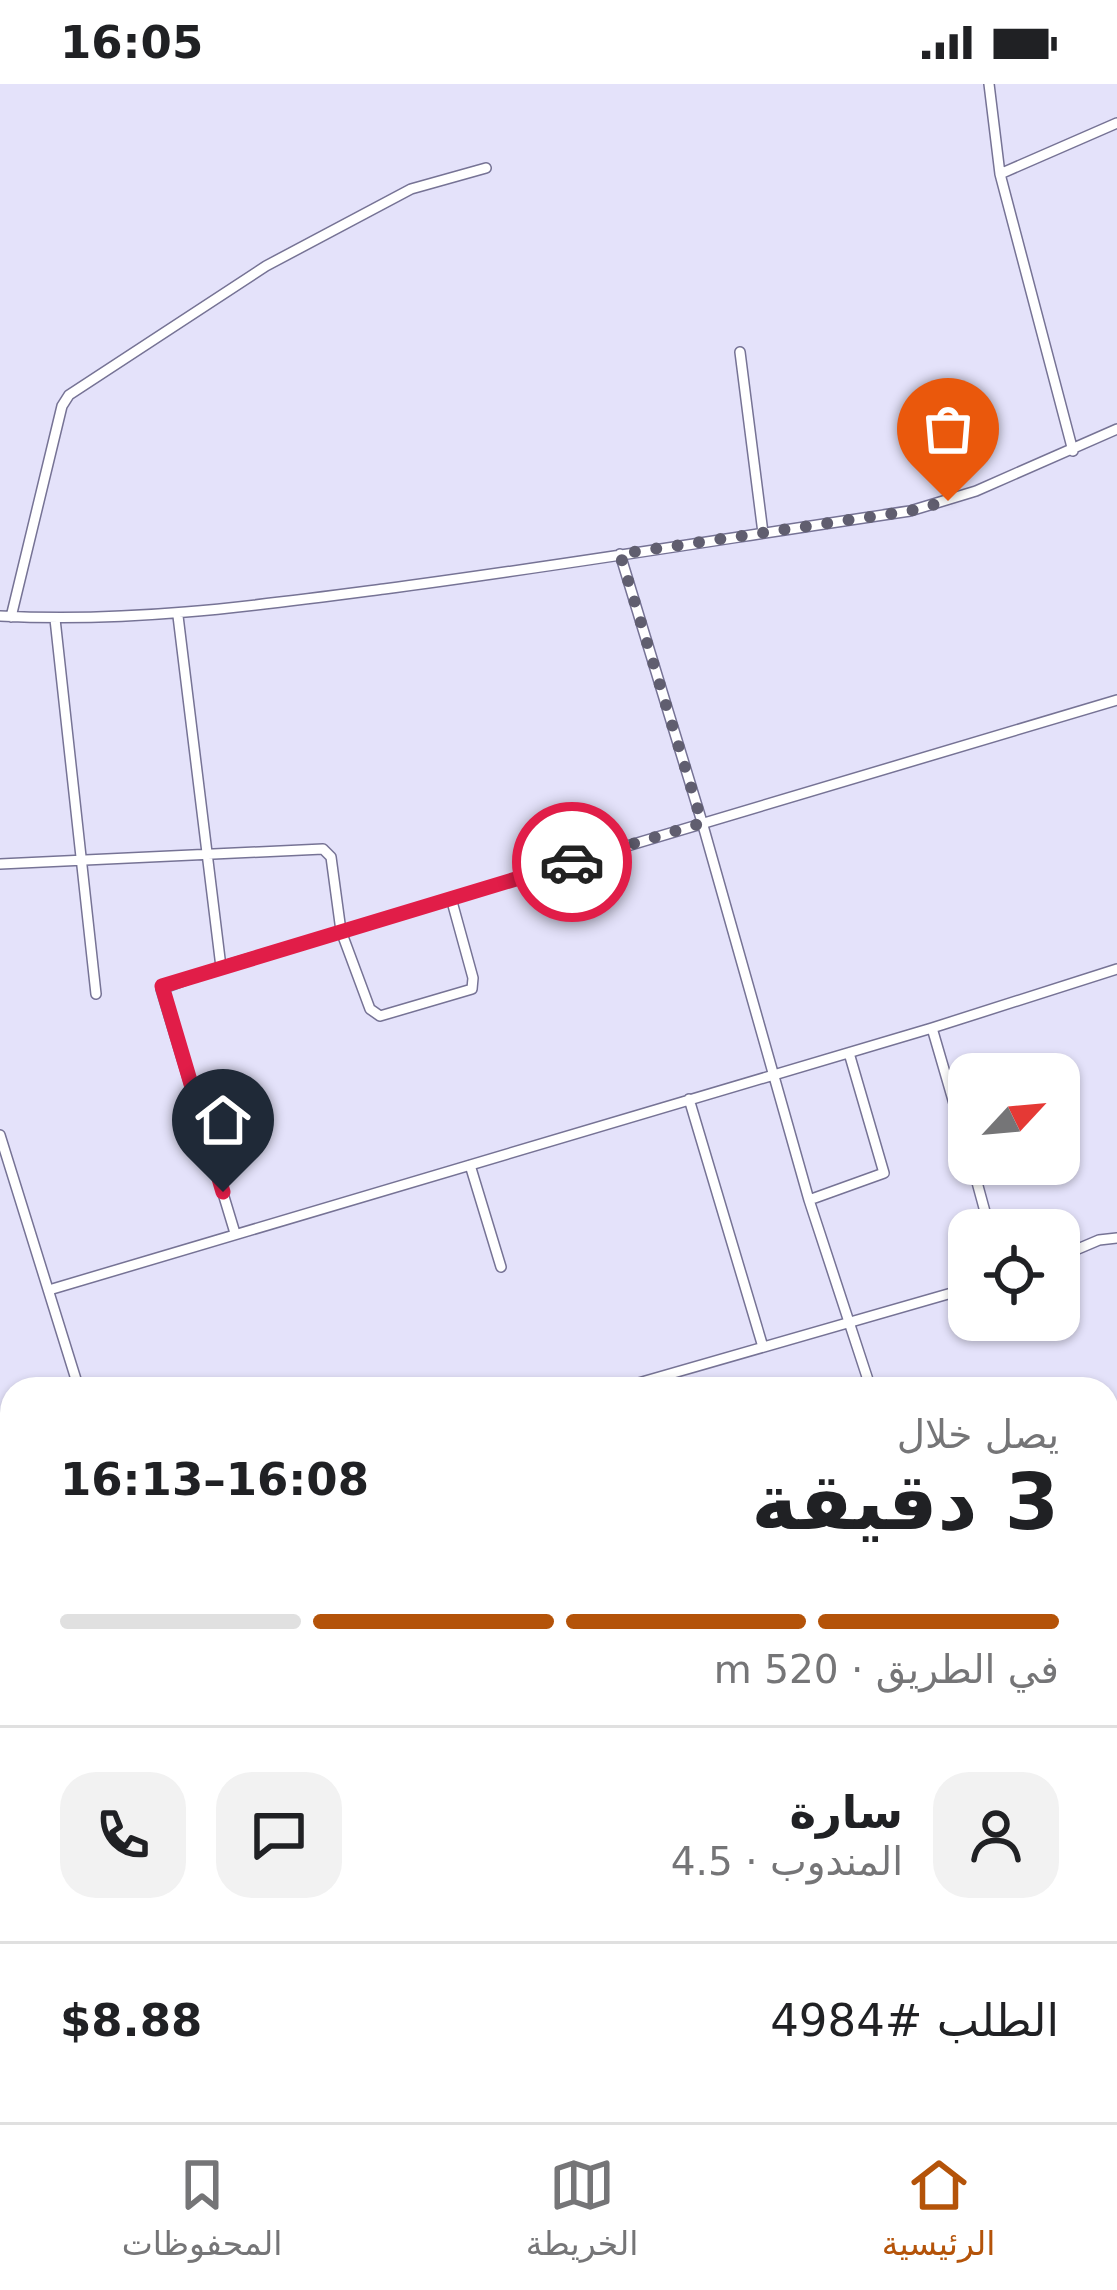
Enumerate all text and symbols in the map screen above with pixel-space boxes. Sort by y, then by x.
text: 16:05 [60,16,203,69]
pin [897,378,999,501]
icon: bag [915,396,981,462]
courier [512,802,632,922]
icon: car [539,829,605,895]
north arrow [948,1053,1080,1185]
map controls [948,1053,1080,1341]
pin [172,1069,274,1192]
icon: home [190,1087,256,1153]
button: locate [948,1209,1080,1341]
text: يصل خلال [897,1412,1059,1457]
text: 16:08–16:13 [60,1453,369,1506]
text: 3 دقيقة [751,1457,1059,1547]
text: في الطريق · 520 m [714,1647,1059,1692]
button: phone [60,1772,186,1898]
button: chat [216,1772,342,1898]
button: person [933,1772,1059,1898]
text: سارة [789,1786,903,1839]
text: المندوب · 4.5 [671,1839,903,1884]
text: $8.88 [60,1994,202,2047]
text: الطلب #4984 [770,1994,1059,2047]
tab: المحفوظات [122,2152,282,2263]
tab: الخريطة [526,2152,638,2263]
tab: الرئيسية [882,2152,995,2263]

